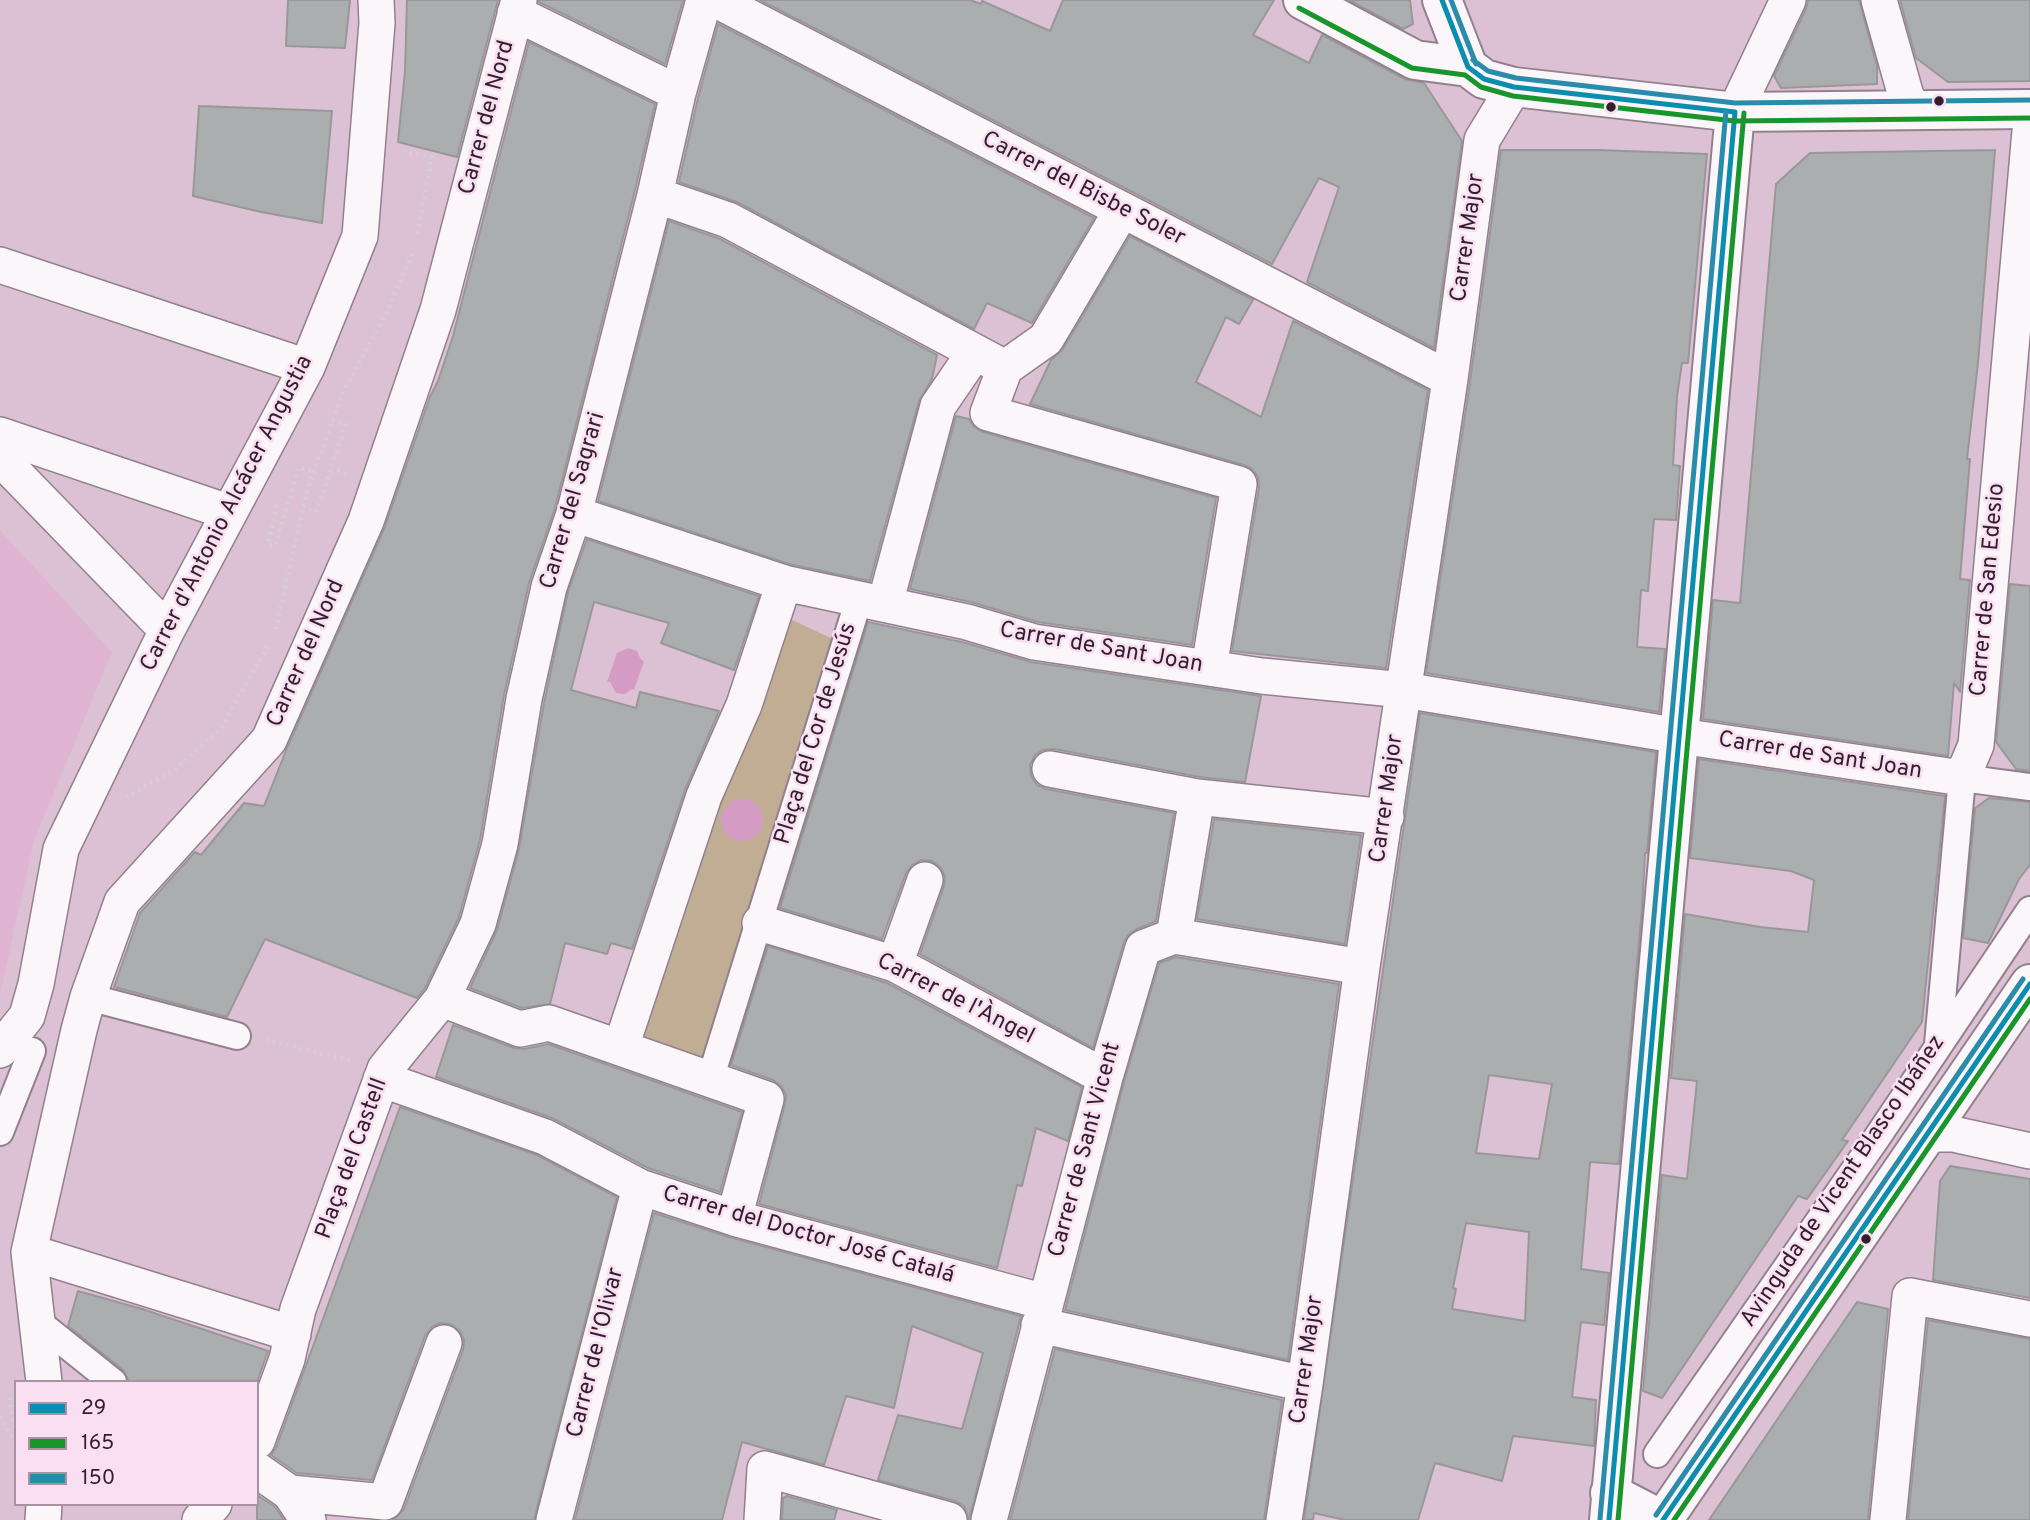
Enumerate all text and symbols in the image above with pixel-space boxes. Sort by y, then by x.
street label: Carrer del Nord [454,38,522,198]
unlabelled marker [1932,94,1946,108]
unlabelled marker [1604,100,1618,114]
street label: Carrer del Bisbe Soler [977,127,1189,253]
street label: Carrer Major [1446,172,1492,304]
street label: Carrer d'Antonio Alcácer Angustia [136,351,320,677]
street label: Carrer del Sagrari [536,409,612,593]
street label: Carrer de San Edesio [1966,482,2012,698]
street label: Carrer del Nord [262,576,352,732]
street label: Carrer de Sant Joan [997,618,1205,680]
street label: Plaça del Cor de Jesús [770,620,864,848]
street label: Carrer de Sant Joan [1716,727,1924,787]
street label: Carrer Major [1365,733,1411,865]
street label: Carrer de l'Àngel [872,948,1038,1052]
street label: Avinguda de Vicent Blasco Ibáñez [1736,1031,1952,1333]
street label: Carrer de Sant Vicent [1044,1039,1128,1261]
street label: Plaça del Castell [311,1075,395,1243]
street label: Carrer del Doctor José Catalá [659,1181,957,1291]
unlabelled marker [1859,1232,1873,1246]
street label: Carrer de l'Olivar [563,1265,631,1441]
street label: Carrer Major [1285,1294,1331,1426]
legend [14,1380,259,1506]
text: 29 [81,1395,106,1422]
text: 165 [81,1430,114,1457]
text: 150 [81,1465,115,1492]

